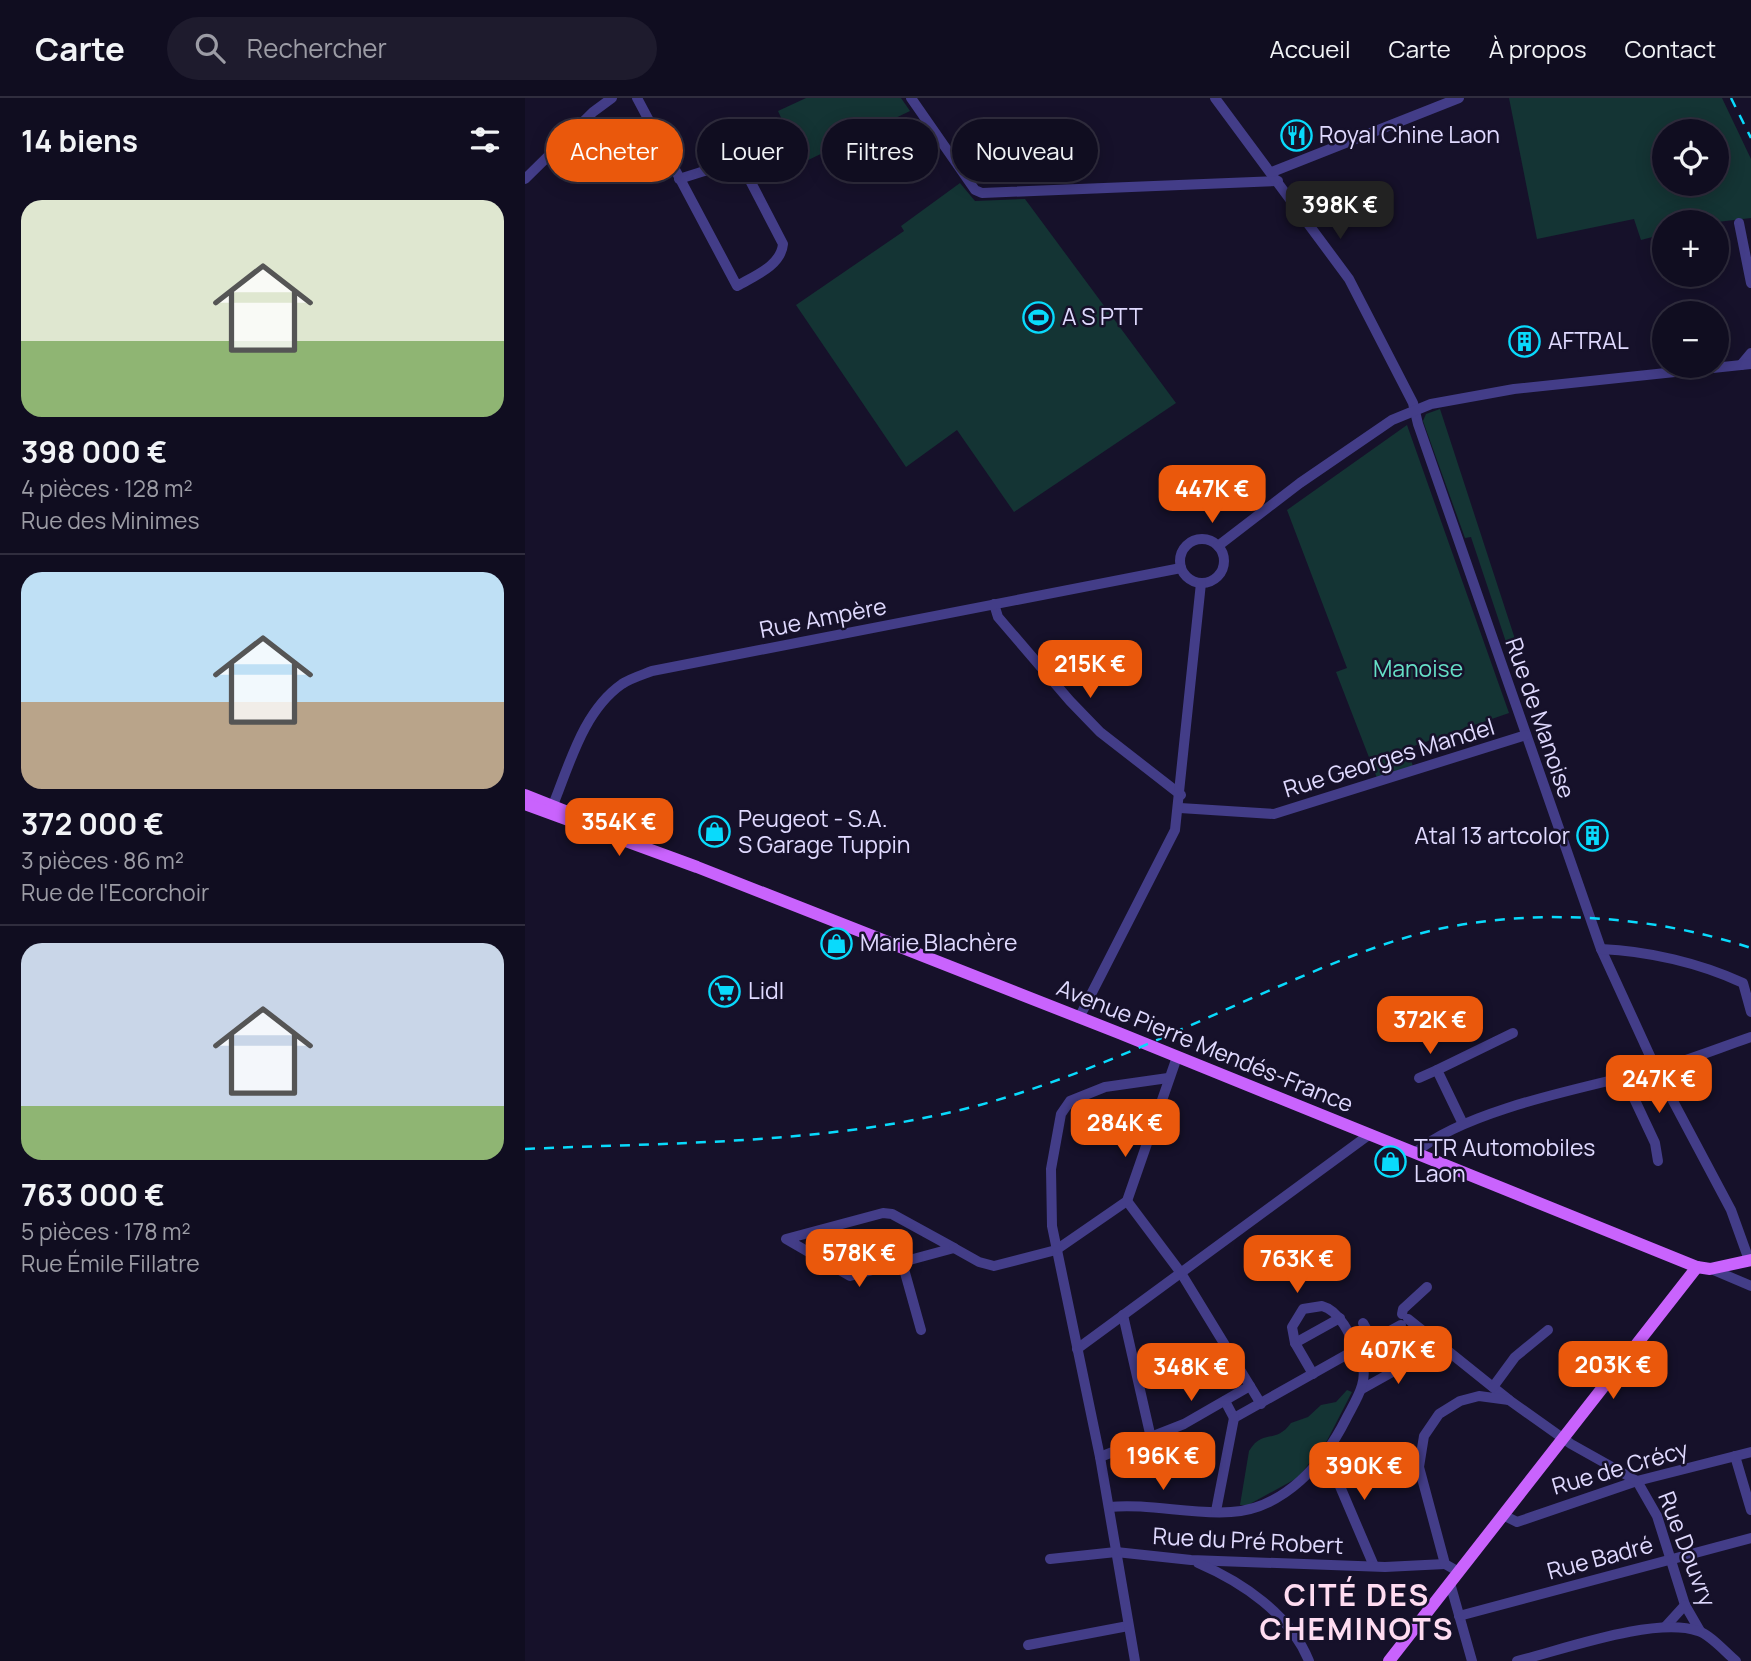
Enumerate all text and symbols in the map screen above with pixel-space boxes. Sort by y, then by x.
search box [167,17,657,80]
text: Carte [35,26,125,71]
icon: search [191,29,229,67]
text: Rechercher [247,30,387,66]
text: Accueil [1270,32,1350,65]
text: Carte [1388,32,1451,65]
text: À propos [1489,32,1587,65]
text: Contact [1625,32,1716,65]
restaurant icon: Royal Chine Laon [1279,118,1313,152]
place label: Royal Chine Laon [1319,118,1500,150]
chip: Acheter [546,119,683,182]
chip: Louer [697,119,808,182]
chip: Filtres [822,119,938,182]
chip: Nouveau [952,119,1098,182]
map controls [1652,119,1729,378]
button: locate [1652,119,1729,196]
text: 14 biens [21,120,138,161]
icon: filters [466,121,504,159]
pin: 398K € [1283,181,1397,241]
text: 398K € [1302,188,1378,220]
button: + [1652,210,1729,287]
icon: home [200,245,326,371]
sports icon: A S PTT [1022,300,1056,334]
place label: A S PTT [1062,300,1143,332]
button: − [1652,301,1729,378]
building icon: AFTRAL [1508,324,1542,358]
place label: AFTRAL [1548,324,1629,356]
text: 398 000 € [21,431,167,472]
pin: 447K € [1155,466,1269,525]
text: 4 pièces · 128 m² [21,472,193,504]
text: 447K € [1175,472,1249,504]
text: Rue des Minimes [21,504,200,536]
street label: Rue Ampère [757,589,889,645]
icon: home [200,617,326,743]
street label: Rue de Manoise [1498,633,1583,802]
pin: 215K € [1033,640,1147,700]
text: 215K € [1054,647,1126,679]
park label: Manoise [1373,652,1463,684]
street label: Rue Georges Mandel [1279,710,1498,804]
pin: 354K € [562,798,676,858]
place label: Peugeot - S.A. S Garage Tuppin [738,802,911,860]
text: 372 000 € [21,803,164,844]
text: 354K € [581,805,657,837]
shop icon: Peugeot - S.A. S Garage Tuppin [698,815,732,849]
place label: Atal 13 artcolor [1415,819,1570,851]
building icon: Atal 13 artcolor [1576,819,1610,853]
text: 3 pièces · 86 m² [21,844,184,876]
text: Rue de l'Ecorchoir [21,876,209,908]
shop icon: Marie Blachère [820,926,854,960]
place label: Marie Blachère [860,926,1017,958]
street label: Avenue Pierre Mendés-France [1052,971,1358,1119]
supermarket icon: Lidl [708,974,742,1008]
place label: Lidl [748,974,784,1006]
icon: home [200,988,326,1114]
pin: 372K € [1373,996,1487,1056]
text: 372K € [1393,1003,1467,1035]
pin: 247K € [1602,1056,1716,1115]
text: 247K € [1622,1062,1696,1094]
pin: 284K € [1068,1100,1182,1159]
text: 284K € [1087,1106,1163,1138]
place label: TTR Automobiles Laon [1414,1131,1595,1189]
shop icon: TTR Automobiles Laon [1374,1144,1408,1178]
text: 763 000 € [21,1174,165,1215]
text: 5 pièces · 178 m² [21,1215,191,1247]
pin: 578K € [802,1230,916,1289]
text: 578K € [822,1236,896,1268]
pin: 763K € [1240,1236,1354,1295]
text: 763K € [1260,1242,1334,1274]
text: Rue Émile Fillatre [21,1247,200,1279]
pin: 407K € [1341,1326,1455,1386]
text: 407K € [1360,1333,1436,1365]
pin: 203K € [1556,1342,1670,1401]
pin: 348K € [1134,1344,1248,1403]
text: 203K € [1575,1348,1651,1380]
text: 348K € [1153,1350,1229,1382]
pin: 196K € [1106,1432,1220,1492]
street label: Rue de Crécy [1548,1432,1692,1502]
text: 196K € [1126,1439,1200,1471]
pin: 390K € [1307,1442,1421,1502]
text: 390K € [1325,1449,1403,1481]
street label: Rue Douvry [1651,1486,1725,1611]
street label: Rue du Pré Robert [1152,1519,1344,1561]
street label: Rue Badré [1543,1528,1656,1587]
district label: CITÉ DES CHEMINOTS [1260,1574,1454,1649]

